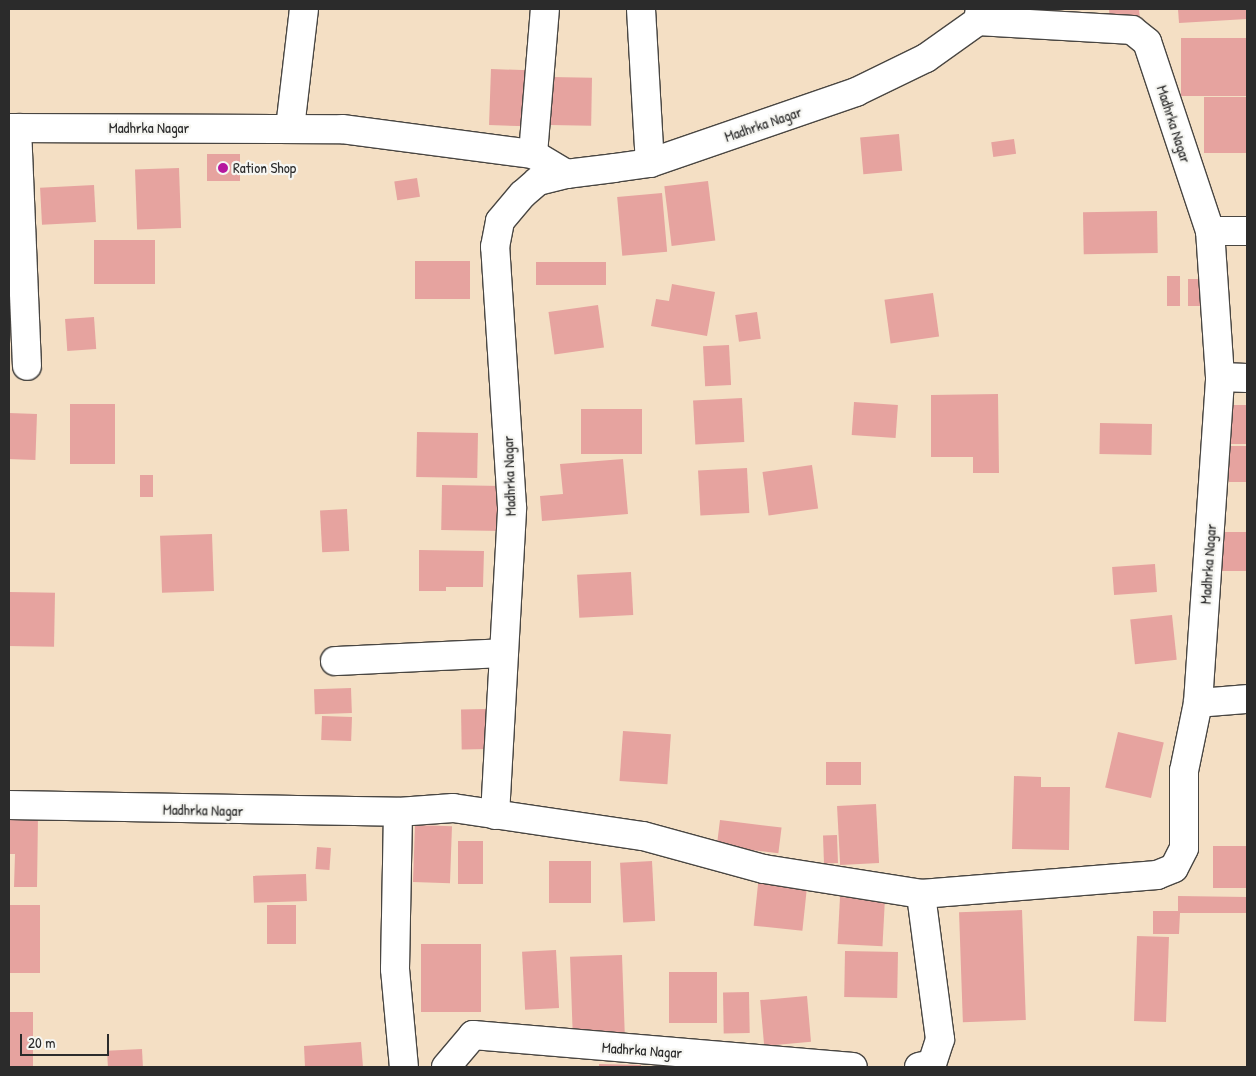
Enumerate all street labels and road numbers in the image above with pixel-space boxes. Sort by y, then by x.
street label: Madhrka Nagar [1153,83,1195,165]
street label: Madhrka Nagar [722,102,804,146]
street label: Madhrka Nagar [109,119,189,137]
street label: Madhrka Nagar [499,435,519,517]
street label: Madhrka Nagar [1196,523,1220,605]
street label: Madhrka Nagar [163,800,243,820]
street label: Madhrka Nagar [601,1038,683,1062]

